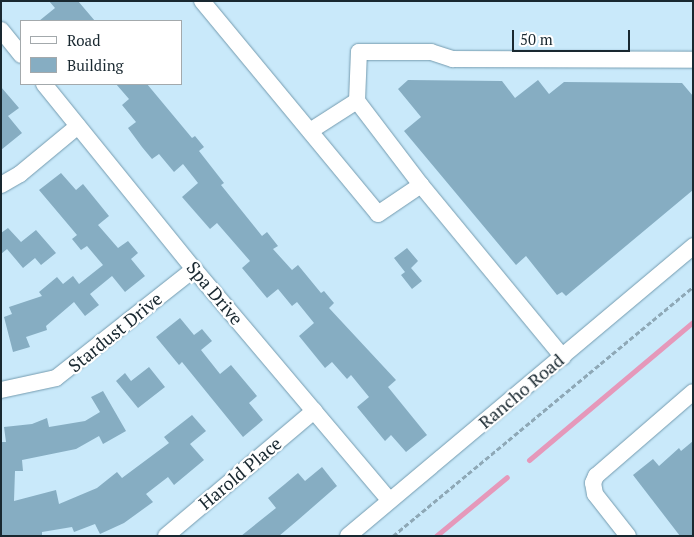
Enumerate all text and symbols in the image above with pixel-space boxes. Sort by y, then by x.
legend [20,20,182,85]
scale bar [514,20,632,52]
text: 50 m [520,29,553,49]
text: Road [67,30,100,50]
text: Building [67,55,124,75]
street label: Spa Drive [182,257,248,329]
street label: Stardust Drive [64,288,166,376]
street label: Rancho Road [474,349,568,433]
street label: Harold Place [194,432,286,514]

